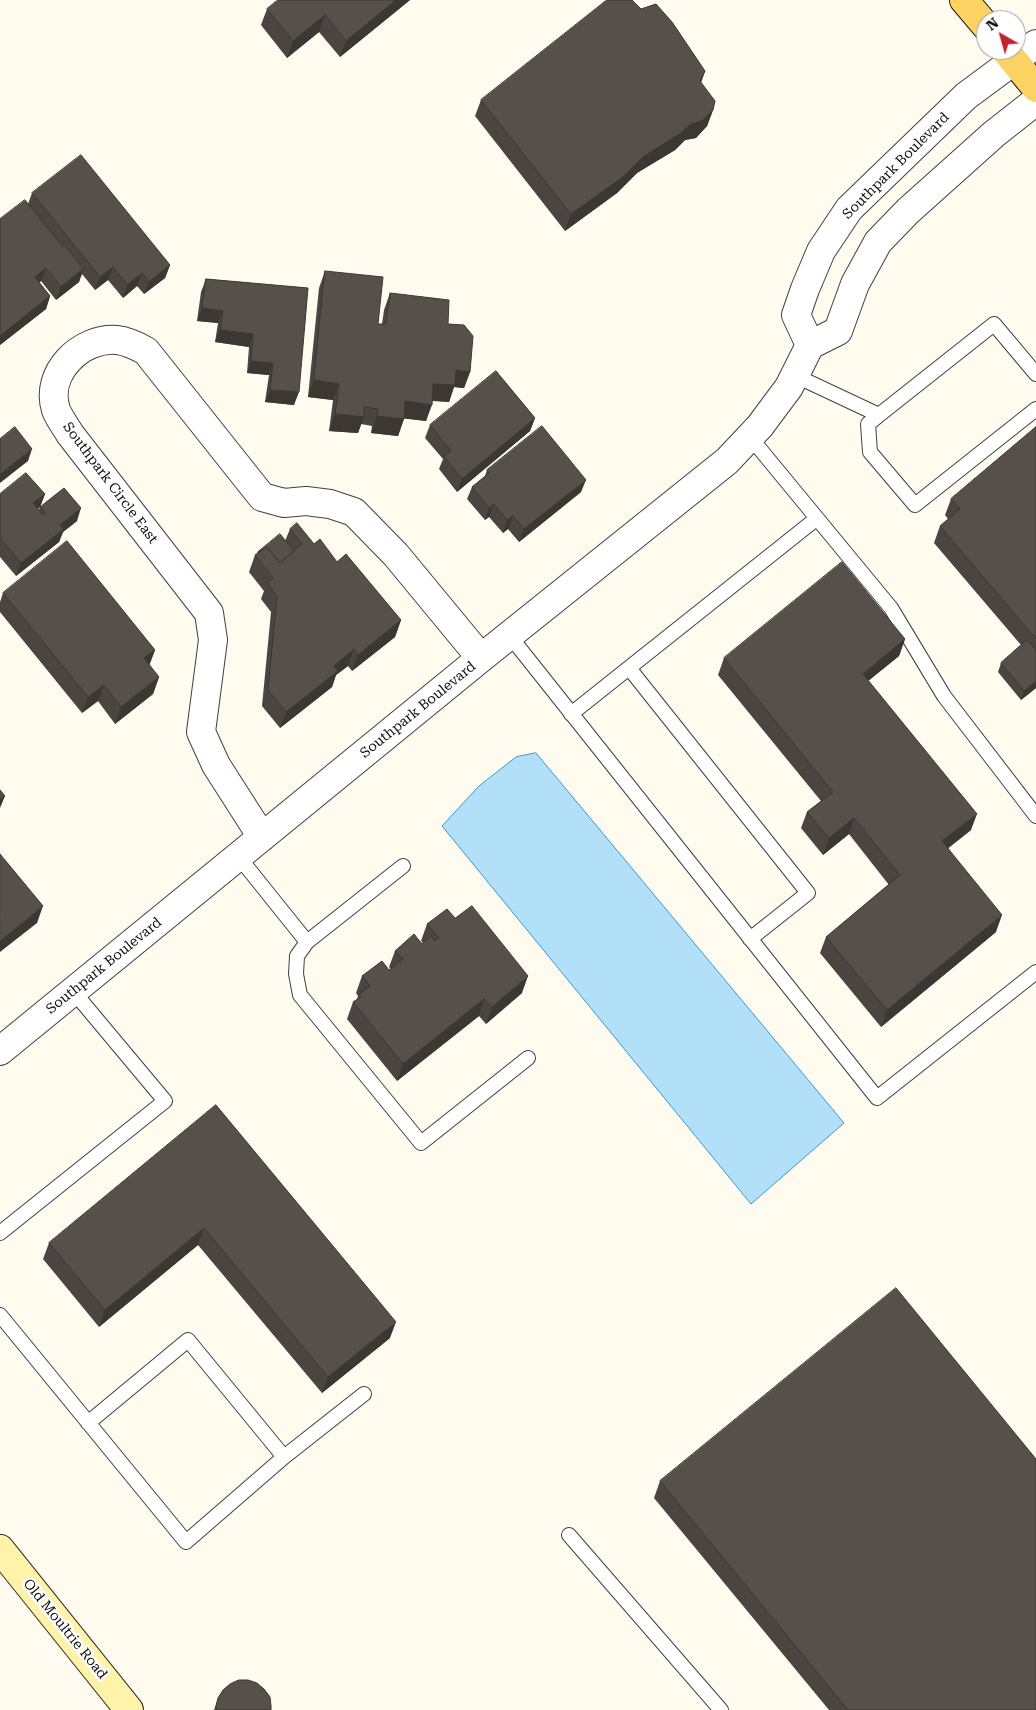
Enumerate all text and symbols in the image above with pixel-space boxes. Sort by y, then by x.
north arrow [976,10,1026,60]
text: N [983,14,1002,34]
street label: Southpark Boulevard [839,109,953,223]
street label: Southpark Circle East [59,419,161,547]
street label: Southpark Boulevard [357,658,479,762]
street label: Southpark Boulevard [43,914,165,1018]
street label: Old Moultrie Road [19,1576,111,1682]

